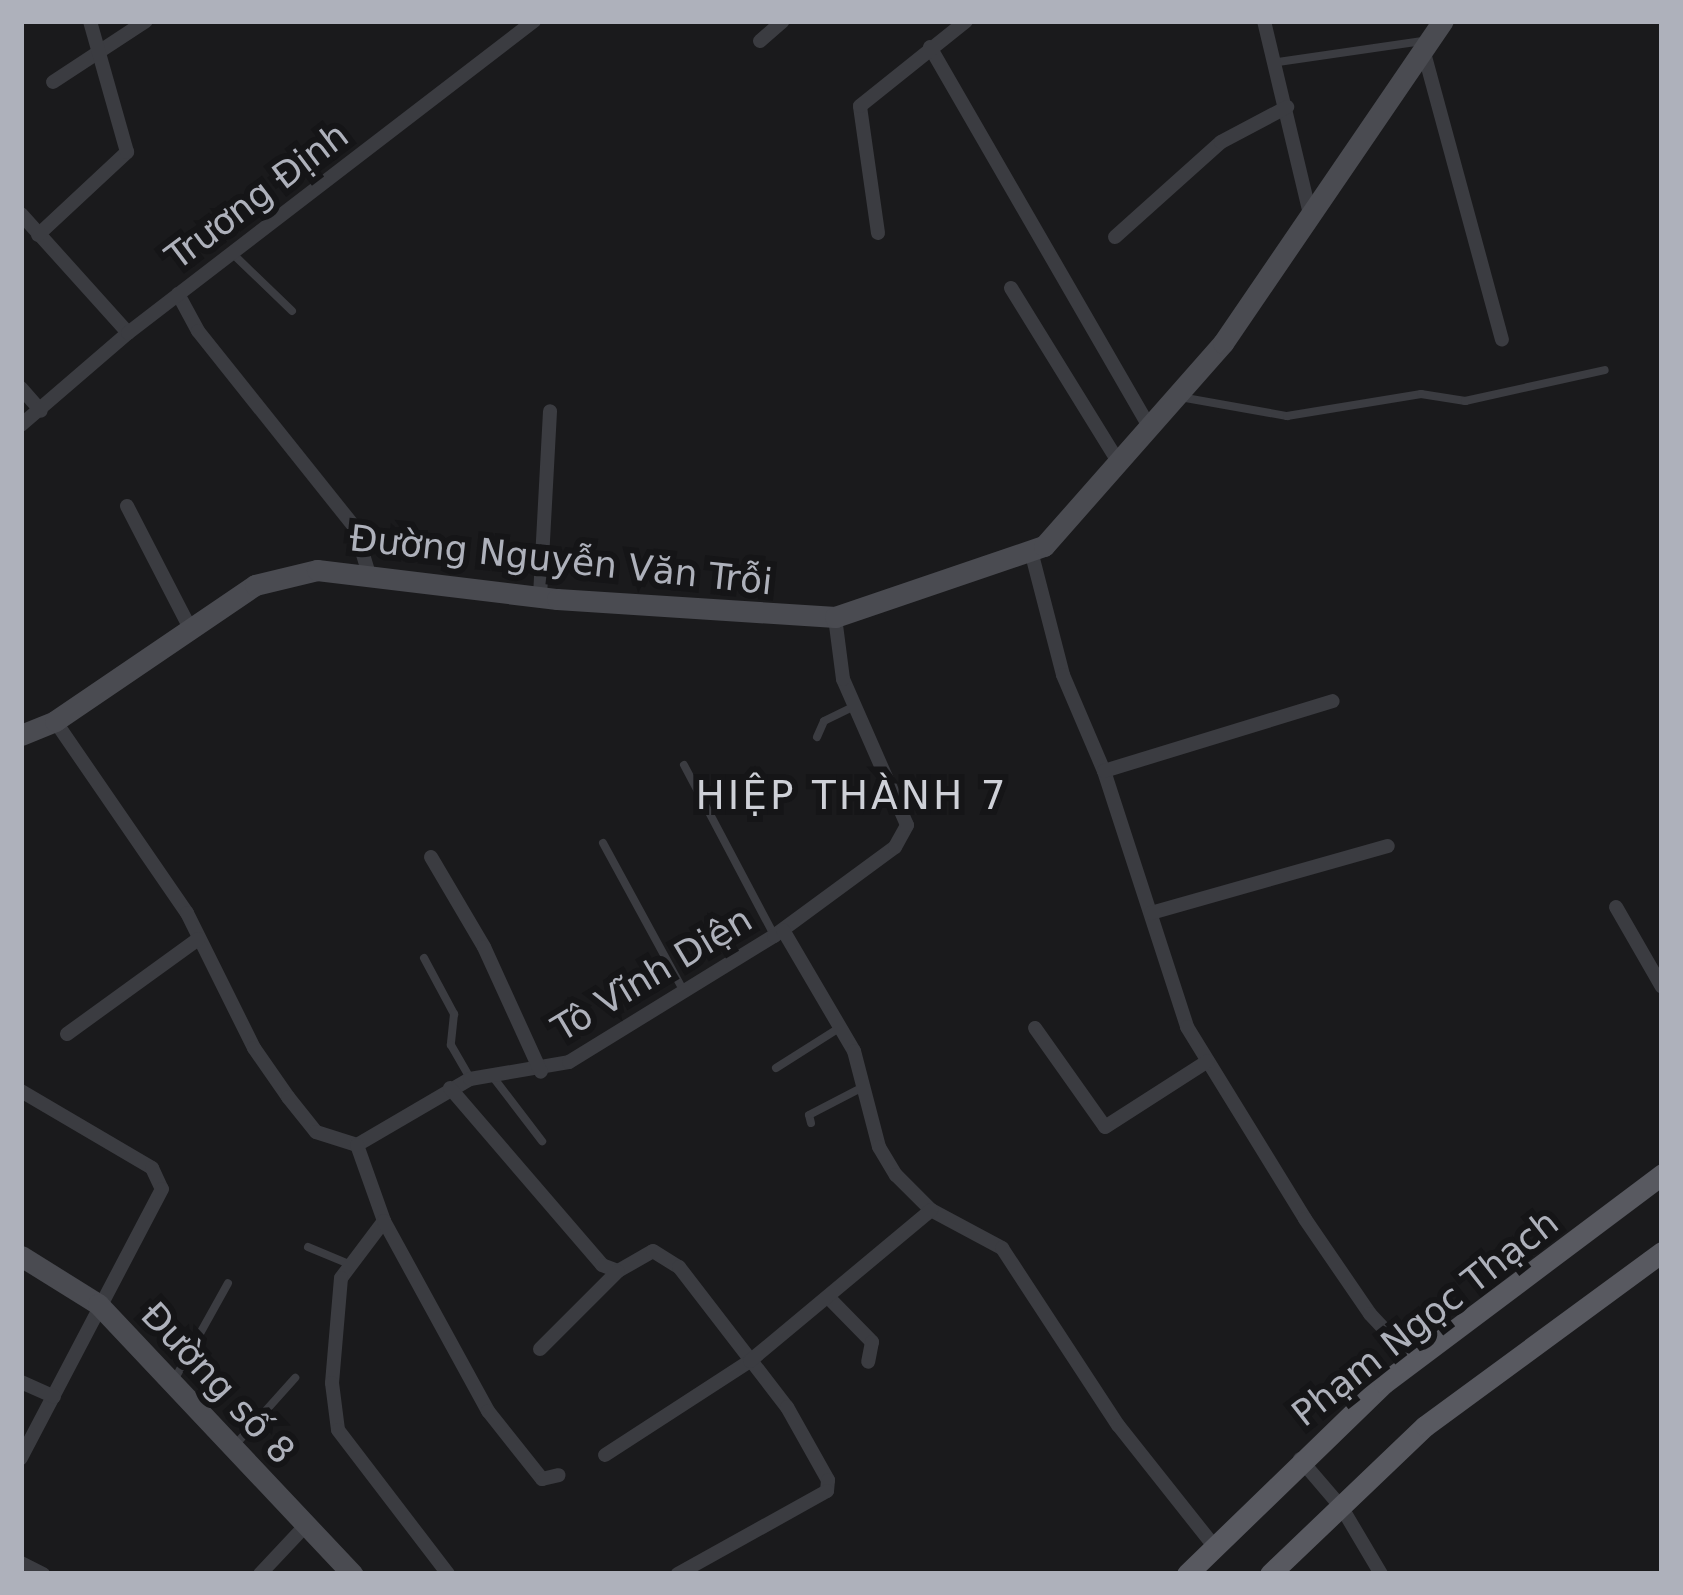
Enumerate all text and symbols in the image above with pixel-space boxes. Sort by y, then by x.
street label: Trương Định [157,113,357,279]
street label: Đường Nguyễn Văn Trỗi [348,516,774,604]
district label: HIỆP THÀNH 7 [696,773,1008,819]
street label: Tô Vĩnh Diện [544,898,760,1050]
street label: Phạm Ngọc Thạch [1283,1201,1567,1435]
street label: Đường số 8 [132,1293,304,1473]

